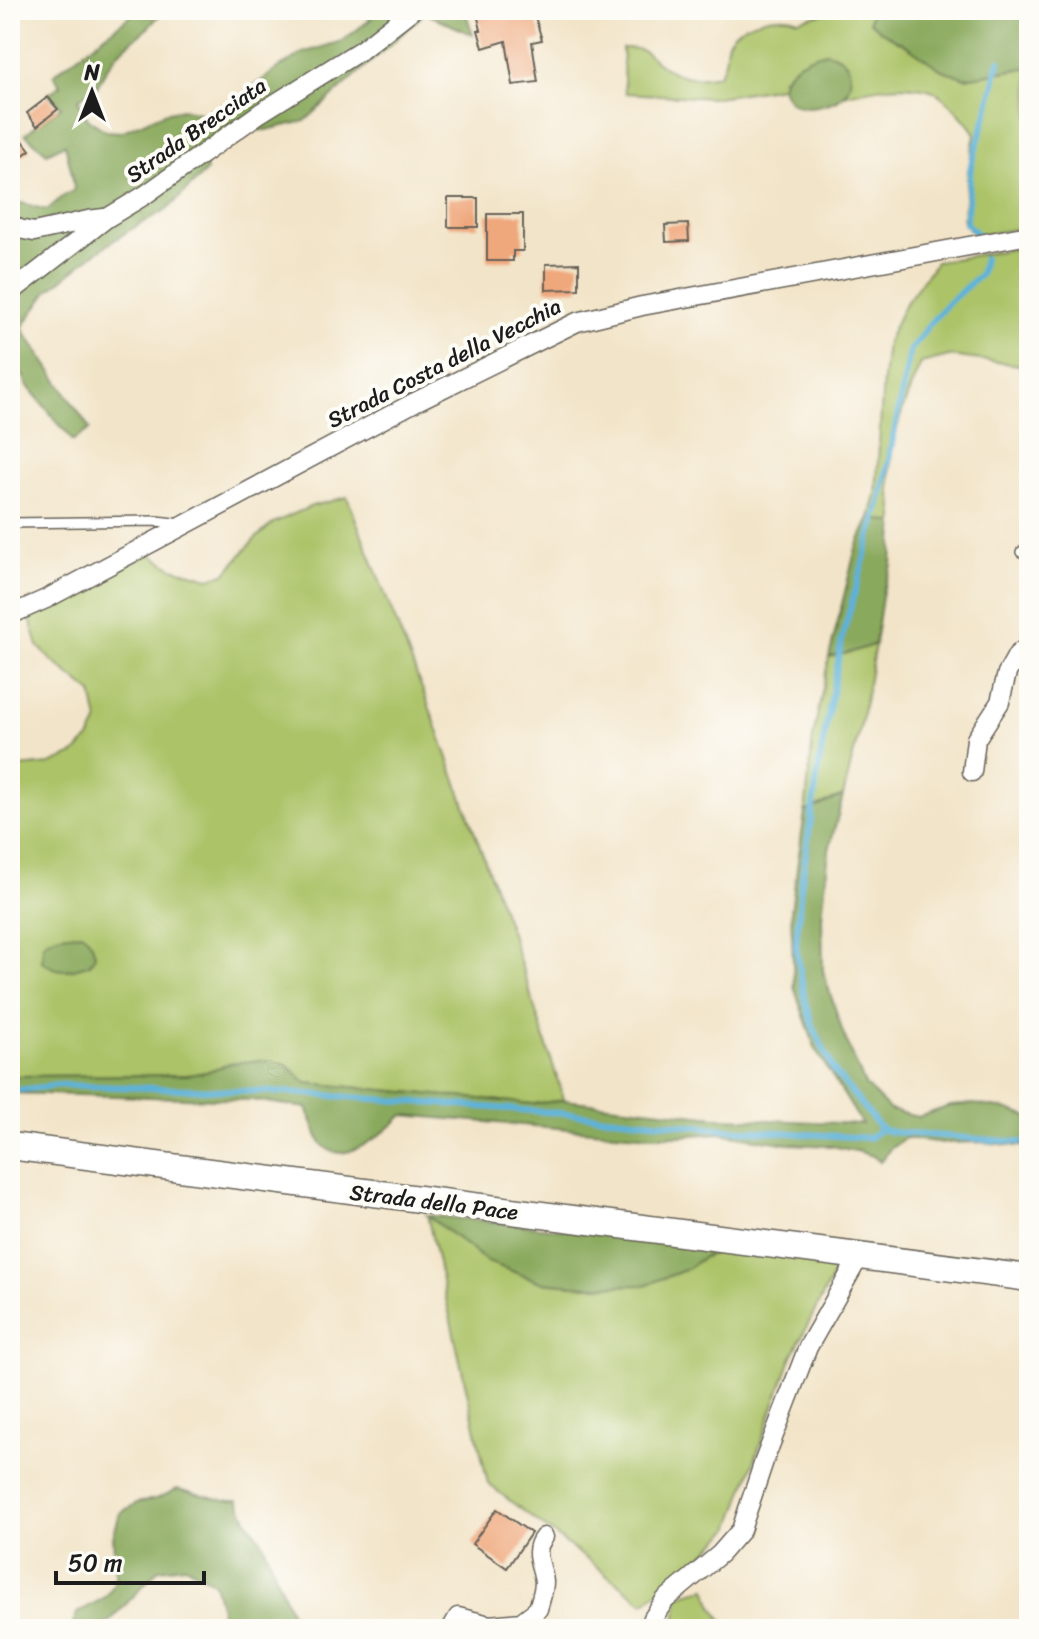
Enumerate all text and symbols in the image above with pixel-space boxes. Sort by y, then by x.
north arrow [52,52,132,132]
text: N [83,53,100,92]
street label: Strada Brecciata [117,67,275,193]
street label: Strada Costa della Vecchia [320,287,568,439]
street label: Strada della Pace [348,1172,521,1232]
scale bar [56,1535,204,1585]
text: 50 m [68,1542,123,1584]

